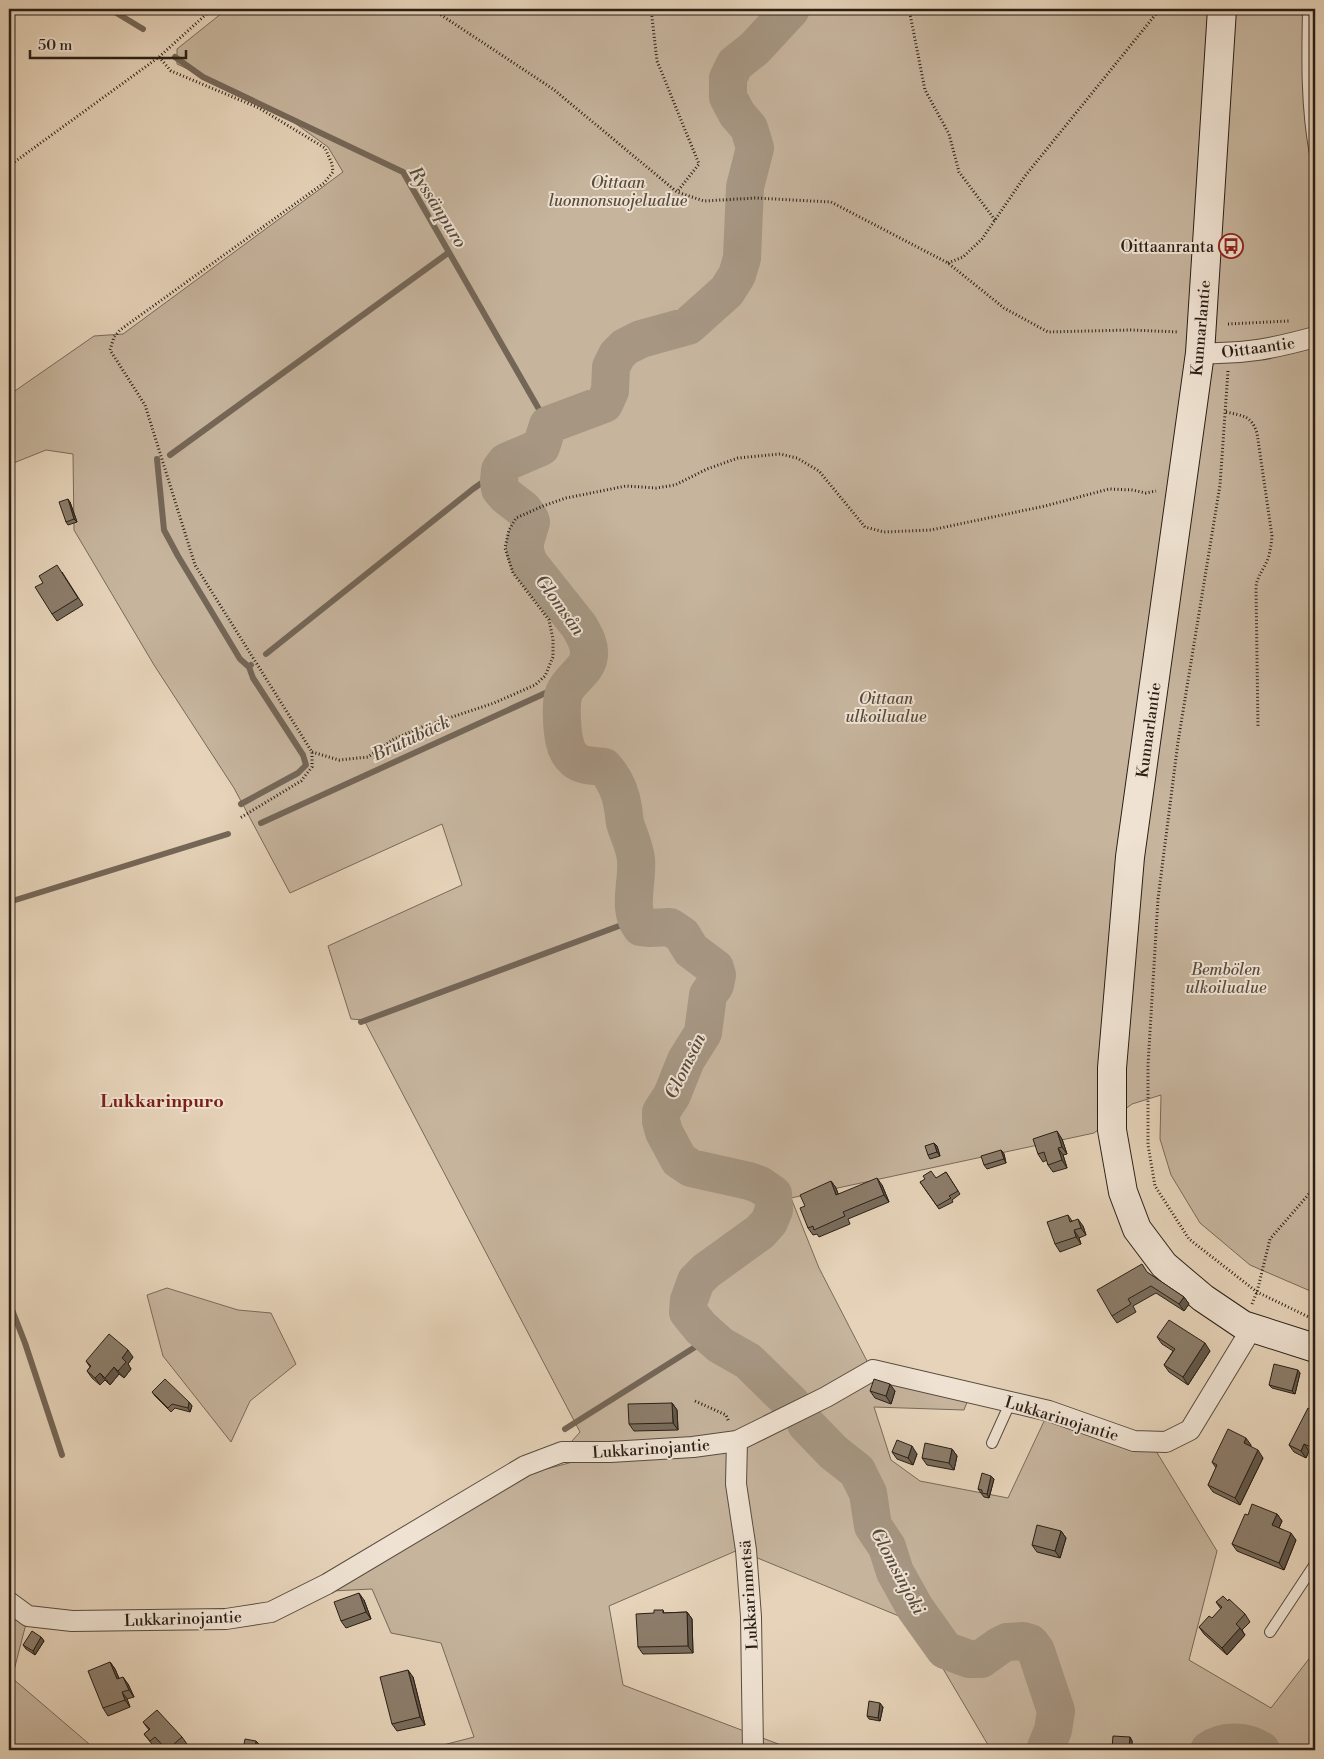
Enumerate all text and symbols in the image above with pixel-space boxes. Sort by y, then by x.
scale bar [30,28,186,60]
text: 50 m [38,36,72,55]
water label: Ryssänpuro [403,161,472,252]
park label: Oittaan luonnonsuojelualue [549,173,688,211]
bus stop icon: Oittaanranta [1218,233,1244,259]
place label: Oittaanranta [1121,237,1215,257]
street label: Kunnarlantie [1187,279,1215,377]
street label: Oittaantie [1220,333,1296,363]
water label: Glomsån [530,570,590,641]
street label: Kunnarlantie [1132,681,1166,779]
park label: Oittaan ulkoilualue [845,689,927,727]
water label: Brutubäck [368,710,454,767]
park label: Bembölen ulkoilualue [1185,960,1267,998]
water label: Glomsån [660,1029,712,1103]
district label: Lukkarinpuro [100,1090,224,1113]
street label: Lukkarinojantie [1002,1392,1121,1446]
street label: Lukkarinojantie [592,1435,711,1463]
water label: Glomsinjoki [865,1524,930,1619]
street label: Lukkarinmetsä [735,1538,763,1650]
street label: Lukkarinojantie [124,1607,242,1631]

